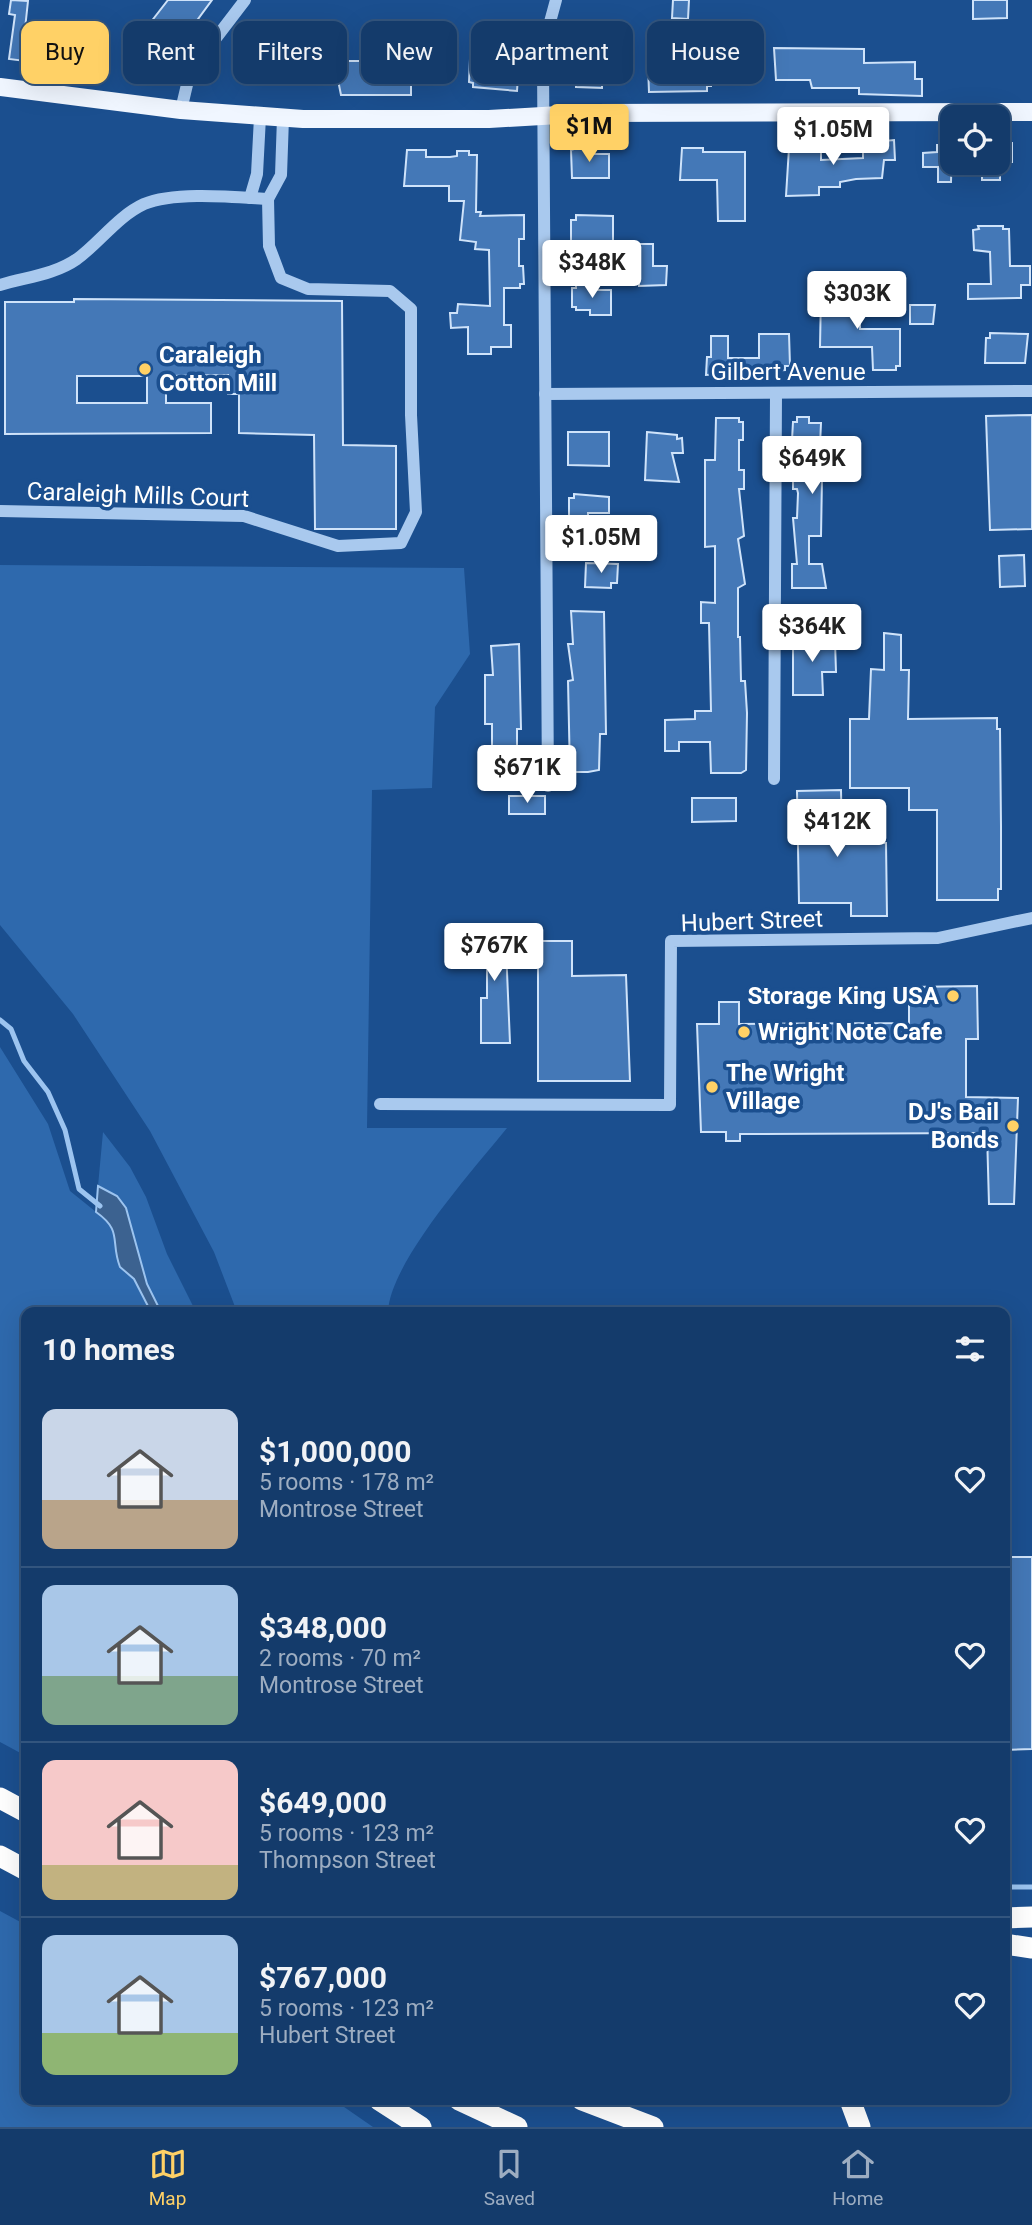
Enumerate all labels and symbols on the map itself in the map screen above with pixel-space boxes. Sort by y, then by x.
pin: $1M [555,104,623,164]
pin: $1.05M [776,108,890,167]
pin: $348K [543,240,641,300]
pin: $303K [808,272,906,331]
place label: Caraleigh Cotton Mill [159,341,277,397]
street label: Gilbert Avenue [710,358,866,386]
marker: Caraleigh Cotton Mill [137,361,153,377]
pin: $649K [763,436,861,496]
street label: Caraleigh Mills Court [26,477,250,513]
pin: $1.05M [544,516,658,575]
pin: $364K [763,604,861,664]
pin: $671K [478,746,576,805]
pin: $412K [788,800,886,859]
street label: Hubert Street [680,905,824,937]
pin: $767K [445,923,543,983]
place label: Storage King USA [748,982,940,1010]
marker: Storage King USA [945,988,961,1004]
place label: Wright Note Cafe [758,1018,943,1046]
marker: Wright Note Cafe [736,1024,752,1040]
place label: The Wright Village [726,1059,844,1115]
marker: The Wright Village [704,1079,720,1095]
place label: DJ's Bail Bonds [908,1098,999,1154]
marker: DJ's Bail Bonds [1005,1118,1021,1134]

